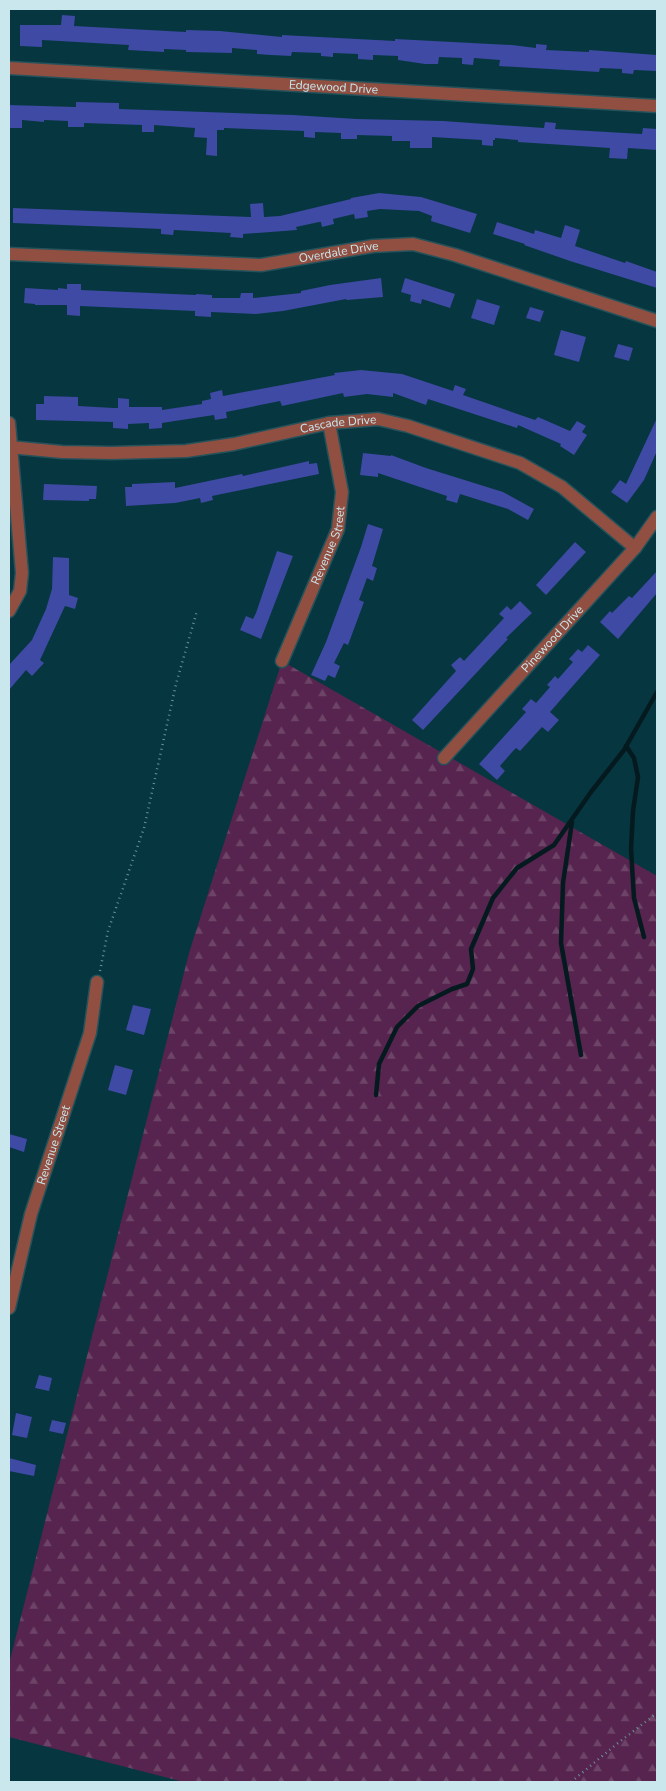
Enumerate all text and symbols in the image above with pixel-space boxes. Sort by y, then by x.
street label: Edgewood Drive [288,76,378,98]
street label: Overdale Drive [297,238,379,266]
street label: Cascade Drive [298,411,377,437]
street label: Revenue Street [307,505,348,587]
street label: Pinewood Drive [518,602,587,676]
street label: Revenue Street [33,1103,74,1187]

